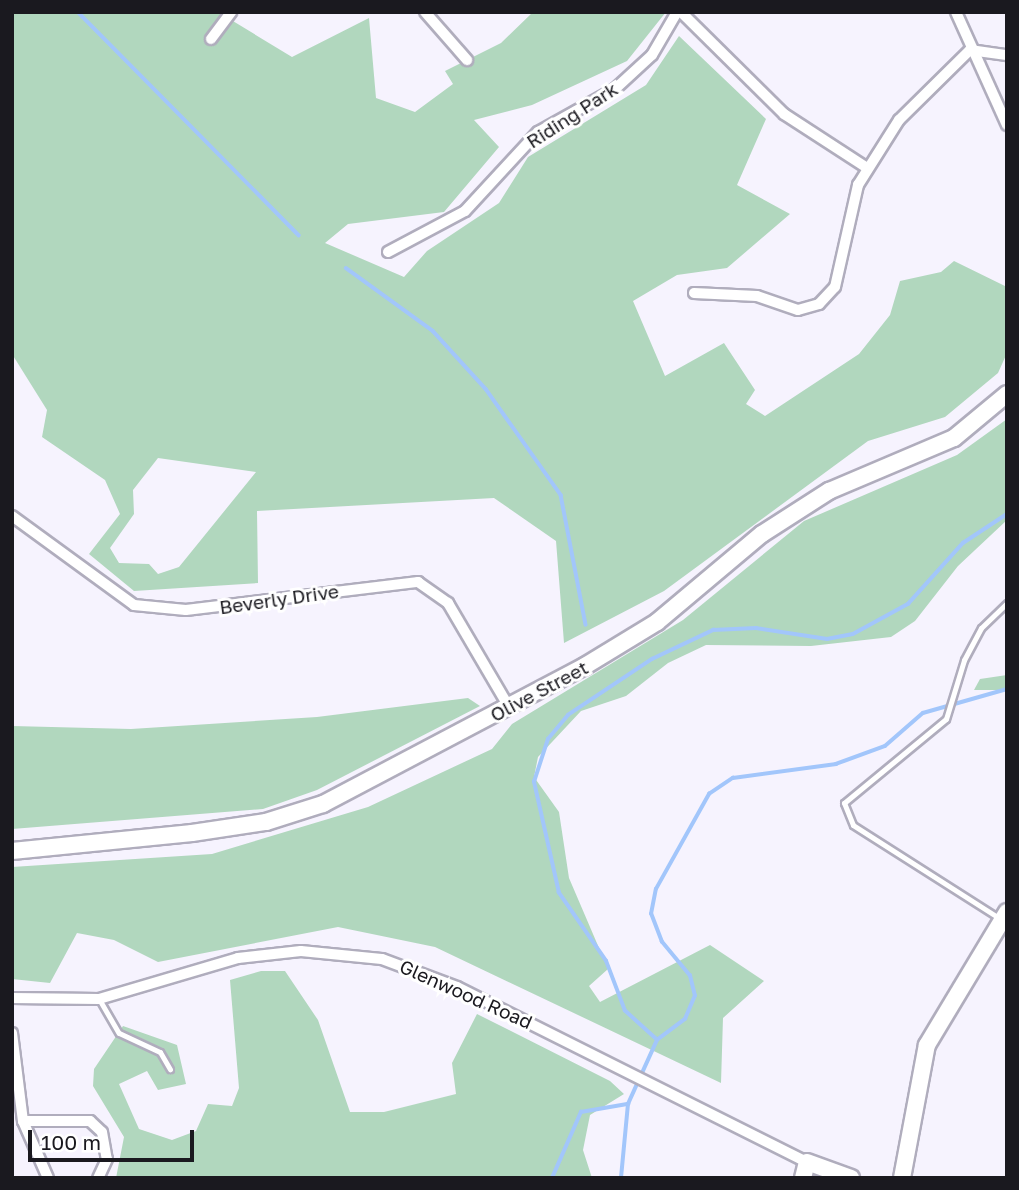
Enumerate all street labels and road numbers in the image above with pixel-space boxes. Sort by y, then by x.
street label: Riding Park [522,77,622,153]
street label: Beverly Drive [218,579,340,619]
street label: Olive Street [486,656,592,726]
street label: Glenwood Road [396,955,536,1033]

